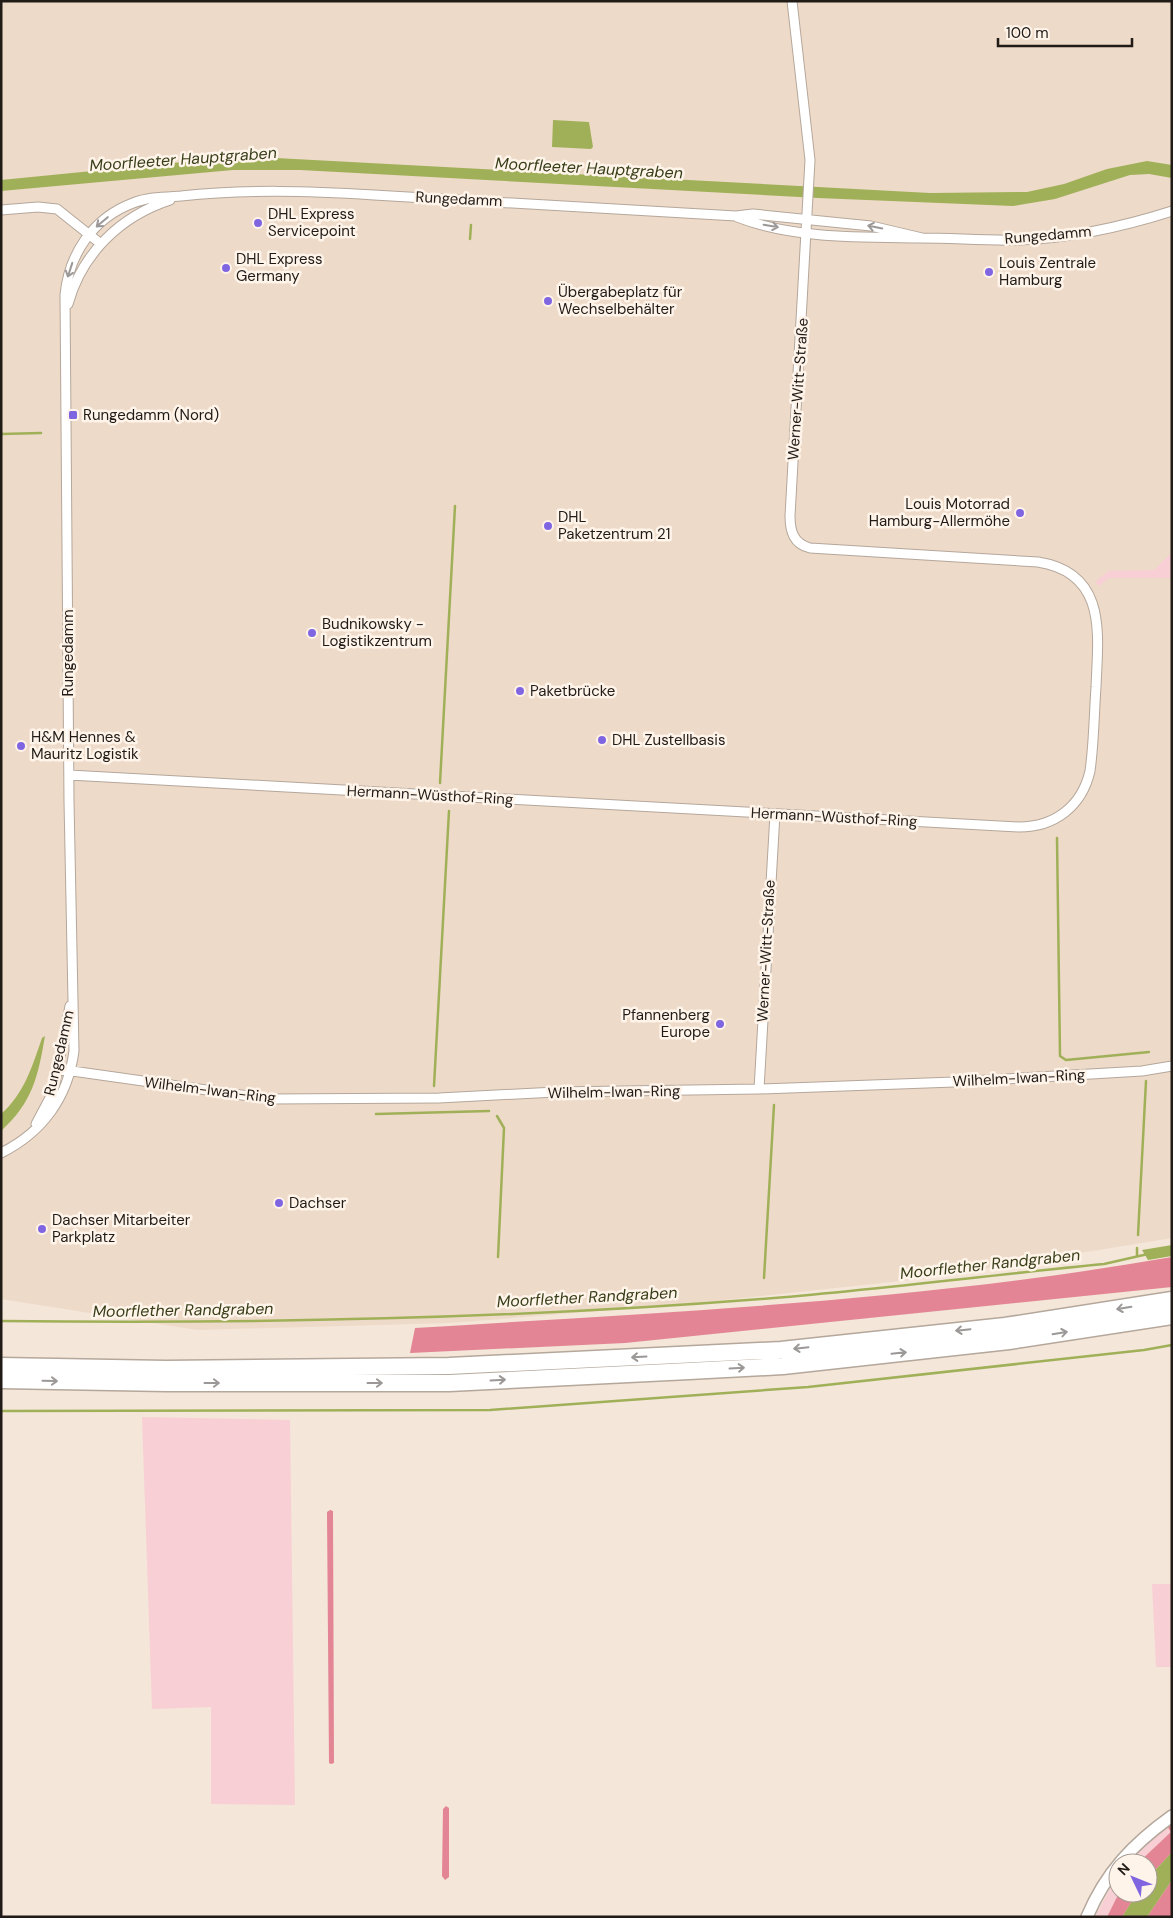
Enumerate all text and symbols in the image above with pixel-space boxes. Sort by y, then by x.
scale bar [998,15,1132,47]
text: 100 m [1006,23,1049,43]
water label: Moorfleeter Hauptgraben [89,142,277,176]
water label: Moorfleeter Hauptgraben [495,153,683,183]
street label: Rungedamm [415,187,503,211]
place label: DHL Express Servicepoint [268,204,356,241]
one-way arrow [96,216,109,227]
marker: DHL Express Servicepoint [252,217,264,229]
street label: Rungedamm [1004,221,1092,249]
one-way arrow [762,222,778,232]
one-way arrow [867,222,883,231]
place label: DHL Express Germany [236,249,323,286]
place label: Louis Zentrale Hamburg [999,253,1096,290]
one-way arrow [65,262,75,278]
marker: DHL Express Germany [220,262,232,274]
marker: Louis Zentrale Hamburg [983,266,995,278]
place label: Übergabeplatz für Wechselbehälter [558,282,683,319]
marker: Übergabeplatz für Wechselbehälter [542,295,554,307]
street label: Werner-Witt-Straße [783,317,813,461]
place label: Rungedamm (Nord) [83,405,219,425]
marker: Rungedamm (Nord) [67,409,79,421]
place label: Louis Motorrad Hamburg-Allermöhe [869,494,1010,531]
place label: DHL Paketzentrum 21 [558,507,670,544]
marker: Louis Motorrad Hamburg-Allermöhe [1014,507,1026,519]
marker: DHL Paketzentrum 21 [542,520,554,532]
street label: Rungedamm [58,609,78,697]
place label: Budnikowsky - Logistikzentrum [322,614,432,651]
marker: Budnikowsky - Logistikzentrum [306,627,318,639]
place label: Paketbrücke [530,681,615,701]
marker: Paketbrücke [514,685,526,697]
place label: H&M Hennes & Mauritz Logistik [31,727,139,764]
place label: DHL Zustellbasis [612,730,725,750]
marker: DHL Zustellbasis [596,734,608,746]
marker: H&M Hennes & Mauritz Logistik [15,740,27,752]
street label: Hermann-Wüsthof-Ring [346,781,514,809]
street label: Hermann-Wüsthof-Ring [750,803,918,831]
street label: Werner-Witt-Straße [752,879,780,1023]
place label: Pfannenberg Europe [622,1005,710,1042]
street label: Rungedamm [39,1008,79,1098]
marker: Pfannenberg Europe [714,1018,726,1030]
street label: Wilhelm-Iwan-Ring [952,1065,1086,1091]
street label: Wilhelm-Iwan-Ring [143,1072,277,1108]
street label: Wilhelm-Iwan-Ring [548,1081,680,1103]
place label: Dachser [289,1193,347,1213]
marker: Dachser [273,1197,285,1209]
place label: Dachser Mitarbeiter Parkplatz [52,1210,191,1247]
marker: Dachser Mitarbeiter Parkplatz [36,1223,48,1235]
water label: Moorflether Randgraben [899,1244,1081,1284]
water label: Moorflether Randgraben [496,1282,678,1312]
water label: Moorflether Randgraben [92,1298,274,1322]
one-way arrow [1116,1303,1132,1313]
one-way arrow [955,1325,971,1335]
one-way arrow [1052,1328,1068,1338]
one-way arrow [793,1343,809,1353]
one-way arrow [891,1348,907,1358]
one-way arrow [631,1352,648,1362]
one-way arrow [729,1364,745,1373]
one-way arrow [42,1376,58,1385]
one-way arrow [490,1376,506,1385]
one-way arrow [204,1378,220,1388]
one-way arrow [366,1378,383,1388]
north arrow [1108,1853,1158,1903]
text: N [1113,1859,1134,1879]

